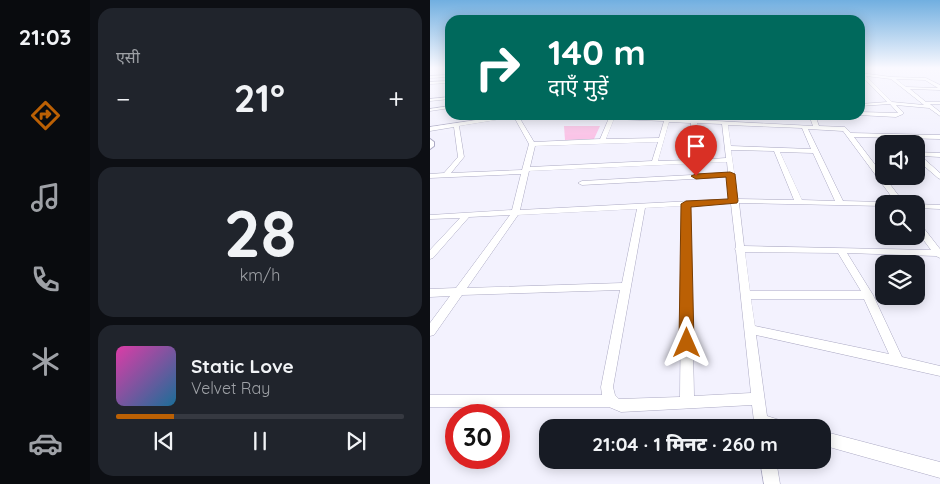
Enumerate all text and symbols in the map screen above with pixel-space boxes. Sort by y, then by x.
text: 21:03 [19,23,71,51]
text: 140 m [548,30,646,74]
icon: right [465,35,530,100]
text: एसी [116,47,140,67]
text: दाएँ मुड़ें [548,73,608,101]
text: 21° [234,74,285,122]
text: − [116,81,131,116]
text: + [388,81,404,116]
icon: directions [28,98,63,133]
pin [675,125,717,176]
icon: arrive [682,132,710,160]
map controls [875,135,925,305]
button: sound [875,135,925,185]
icon: music [28,180,63,215]
text: 28 [224,192,296,273]
button: search [875,195,925,245]
button: layers [875,255,925,305]
icon: phone [28,262,63,297]
text: km/h [240,265,280,285]
position arrow [660,316,712,368]
icon: climate [28,344,63,379]
text: Static Love [191,354,294,378]
text: Velvet Ray [191,378,270,398]
speed limit sign: 30 [445,404,510,469]
icon: car [28,426,63,461]
icon: previous [150,427,178,455]
icon: pause [246,427,274,455]
icon: next [342,427,370,455]
text: 21:04 · 1 मिनट · 260 m [592,432,778,456]

